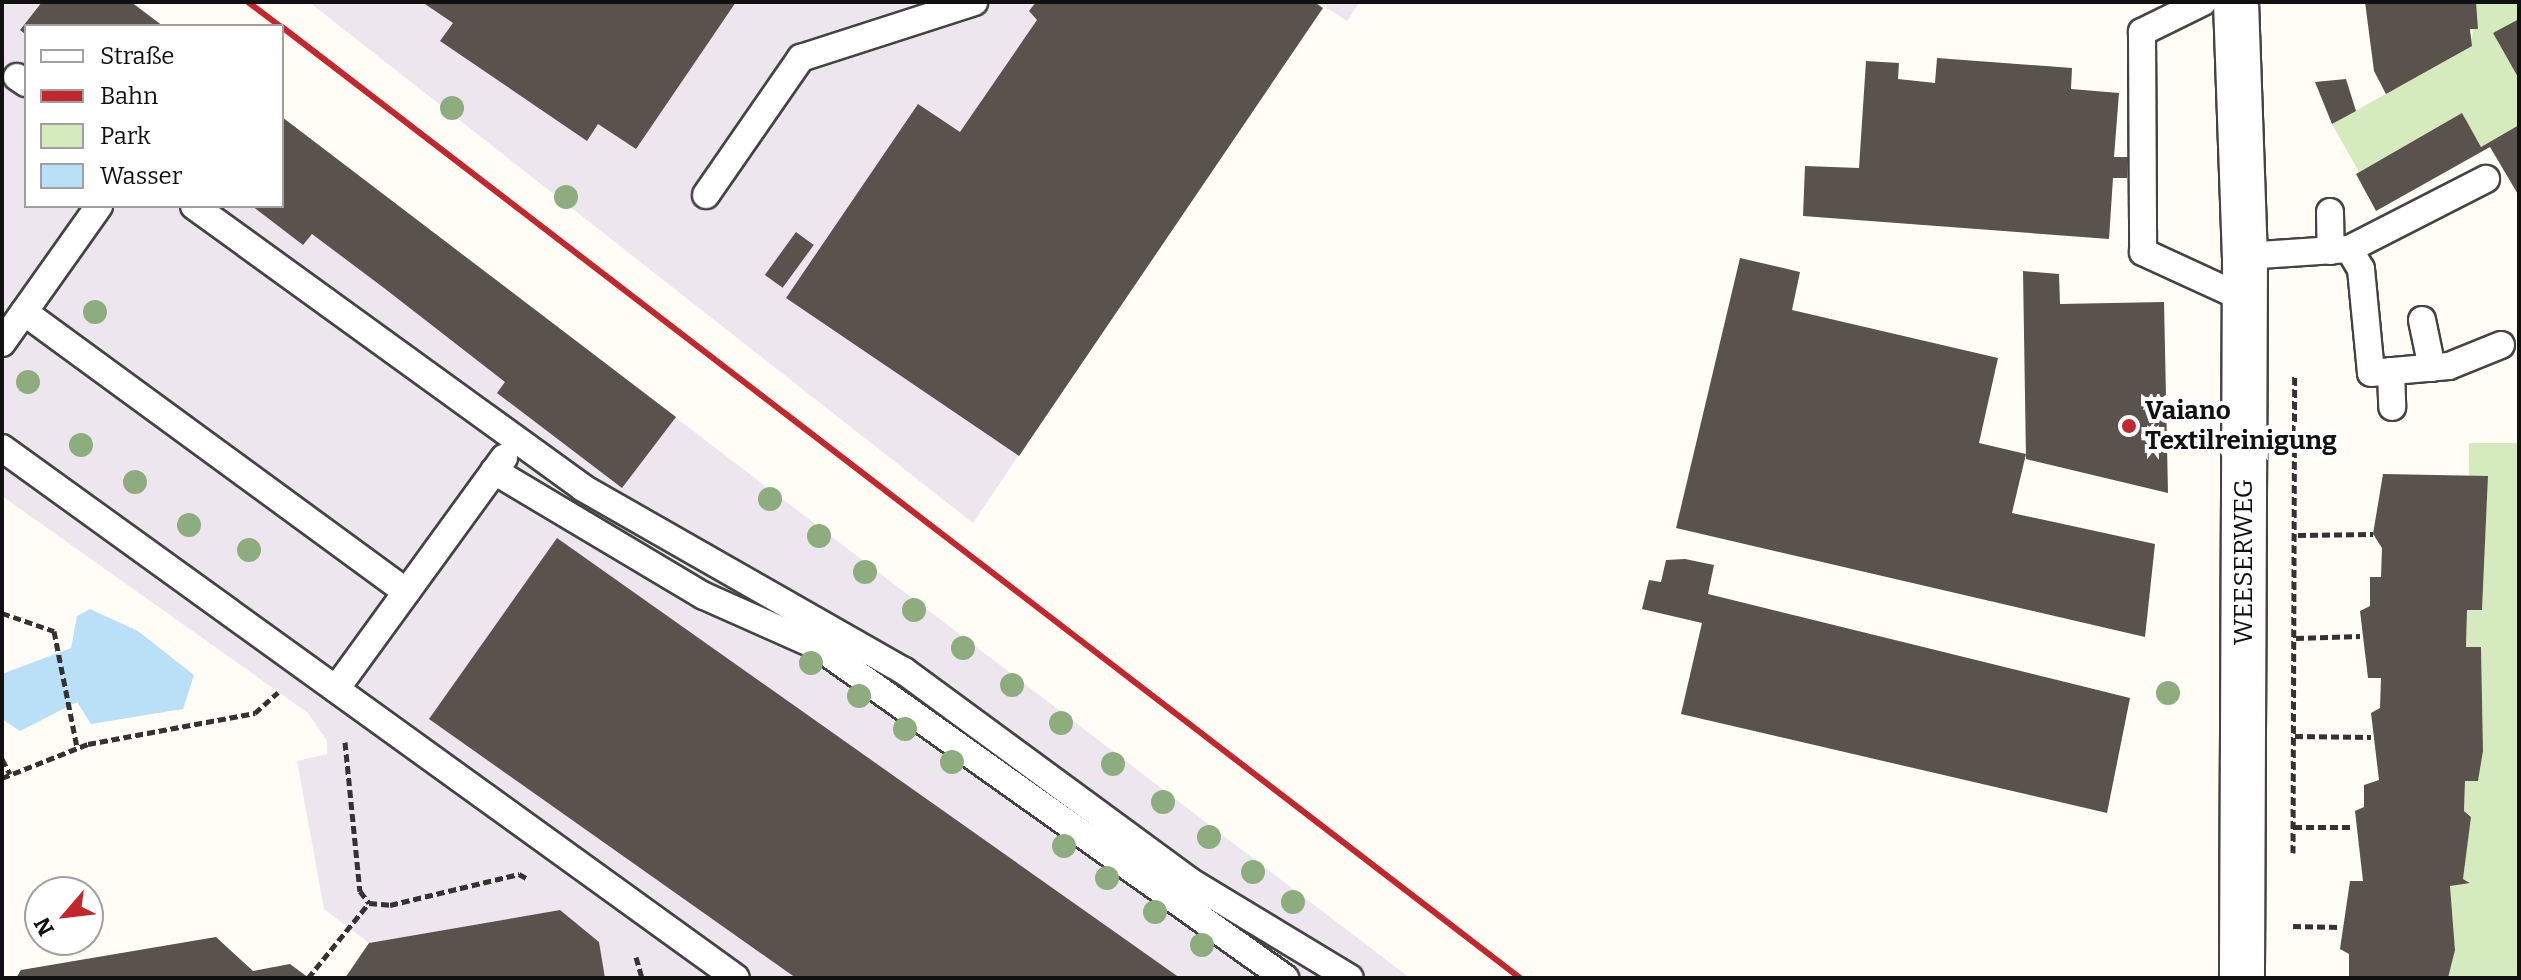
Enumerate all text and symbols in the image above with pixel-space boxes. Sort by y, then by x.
legend [24,24,284,208]
text: Straße [100,42,174,70]
text: Bahn [100,82,158,110]
text: Park [100,122,151,150]
text: Wasser [100,162,182,190]
place label: Vaiano Textilreinigung [2145,395,2337,456]
marker: Vaiano Textilreinigung [2120,417,2138,435]
street label: WEESERWEG [2228,479,2260,645]
north arrow [24,876,104,956]
text: N [28,913,60,940]

